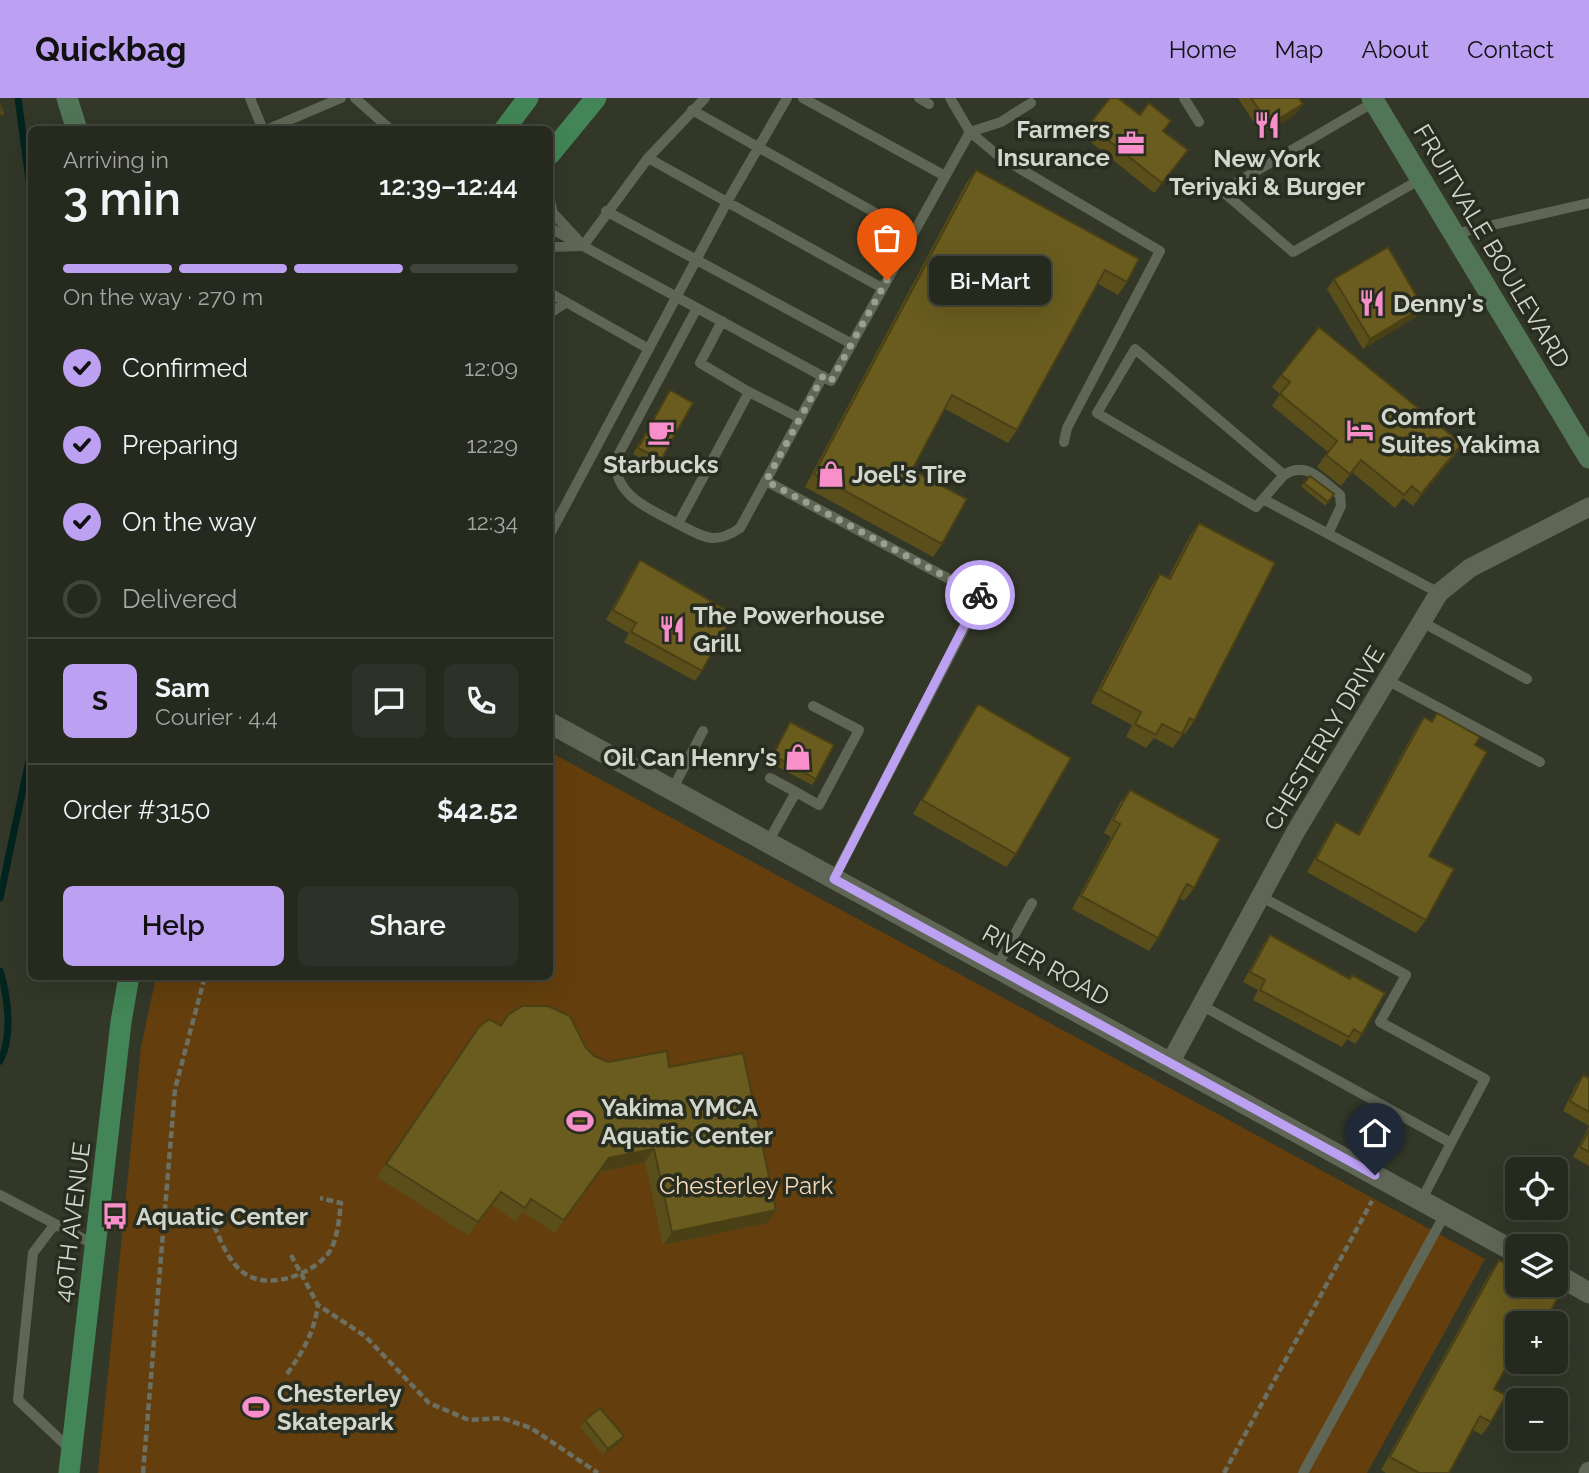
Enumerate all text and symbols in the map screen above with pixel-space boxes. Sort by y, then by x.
text: Quickbag [35,30,187,69]
text: Home [1169,35,1237,64]
text: Map [1275,35,1323,64]
text: About [1361,35,1429,64]
text: Contact [1467,35,1554,64]
restaurant icon: New York Teriyaki & Burger [1252,110,1282,140]
place label: Farmers Insurance [997,115,1110,172]
street label: FRUITVALE BOULEVARD [1408,119,1576,373]
office icon: Farmers Insurance [1116,128,1146,158]
place label: New York Teriyaki & Burger [1169,144,1365,201]
text: Arriving in [63,146,169,173]
text: 12:39–12:44 [379,171,518,201]
text: 3 min [63,172,181,226]
pin [857,208,917,280]
icon: bag [868,219,906,257]
callout: Bi-Mart [929,256,1052,304]
text: Bi-Mart [950,267,1030,294]
text: On the way · 270 m [63,283,263,310]
restaurant icon: Denny's [1357,288,1387,318]
place label: Denny's [1393,289,1484,318]
icon: check [63,349,101,387]
text: Confirmed [122,353,248,383]
text: 12:09 [464,354,518,381]
place label: Comfort Suites Yakima [1381,402,1540,459]
hotel icon: Comfort Suites Yakima [1345,415,1375,445]
cafe icon: Starbucks [646,417,676,447]
icon: check [63,426,101,464]
text: Preparing [122,430,238,460]
text: 12:29 [466,431,518,458]
place label: Starbucks [603,450,719,479]
shop icon: Joel's Tire [816,459,846,489]
place label: Joel's Tire [852,460,966,489]
icon: check [63,503,101,541]
text: On the way [122,507,257,537]
text: 12:34 [467,508,518,535]
courier [945,560,1015,630]
icon: bike [961,576,999,614]
text: Delivered [122,584,237,614]
place label: The Powerhouse Grill [693,601,885,658]
restaurant icon: The Powerhouse Grill [657,614,687,644]
street label: CHESTERLY DRIVE [1257,641,1391,835]
button: chat [352,664,426,738]
button: phone [444,664,518,738]
text: Sam [155,673,210,703]
text: S [92,686,108,716]
text: Courier · 4.4 [155,703,278,730]
shop icon: Oil Can Henry's [783,742,813,772]
place label: Oil Can Henry's [603,743,777,772]
text: Order #3150 [63,795,211,825]
text: $42.52 [437,795,518,825]
button: Help [63,886,284,966]
button: Share [298,886,518,966]
street label: RIVER ROAD [977,918,1115,1012]
place label: Yakima YMCA Aquatic Center [601,1093,773,1150]
pin [1345,1103,1405,1175]
sports icon: Yakima YMCA Aquatic Center [565,1106,595,1136]
icon: home [1356,1114,1394,1152]
street label: 40TH AVENUE [48,1140,96,1304]
map controls [1505,1157,1568,1451]
button: locate [1505,1157,1568,1220]
park label: Chesterley Park [659,1171,833,1200]
bus stop icon: Aquatic Center [100,1201,130,1231]
place label: Aquatic Center [136,1202,308,1231]
button: layers [1505,1234,1568,1297]
button: + [1505,1311,1568,1374]
place label: Chesterley Skatepark [277,1379,402,1436]
button: − [1505,1388,1568,1451]
sports icon: Chesterley Skatepark [241,1392,271,1422]

